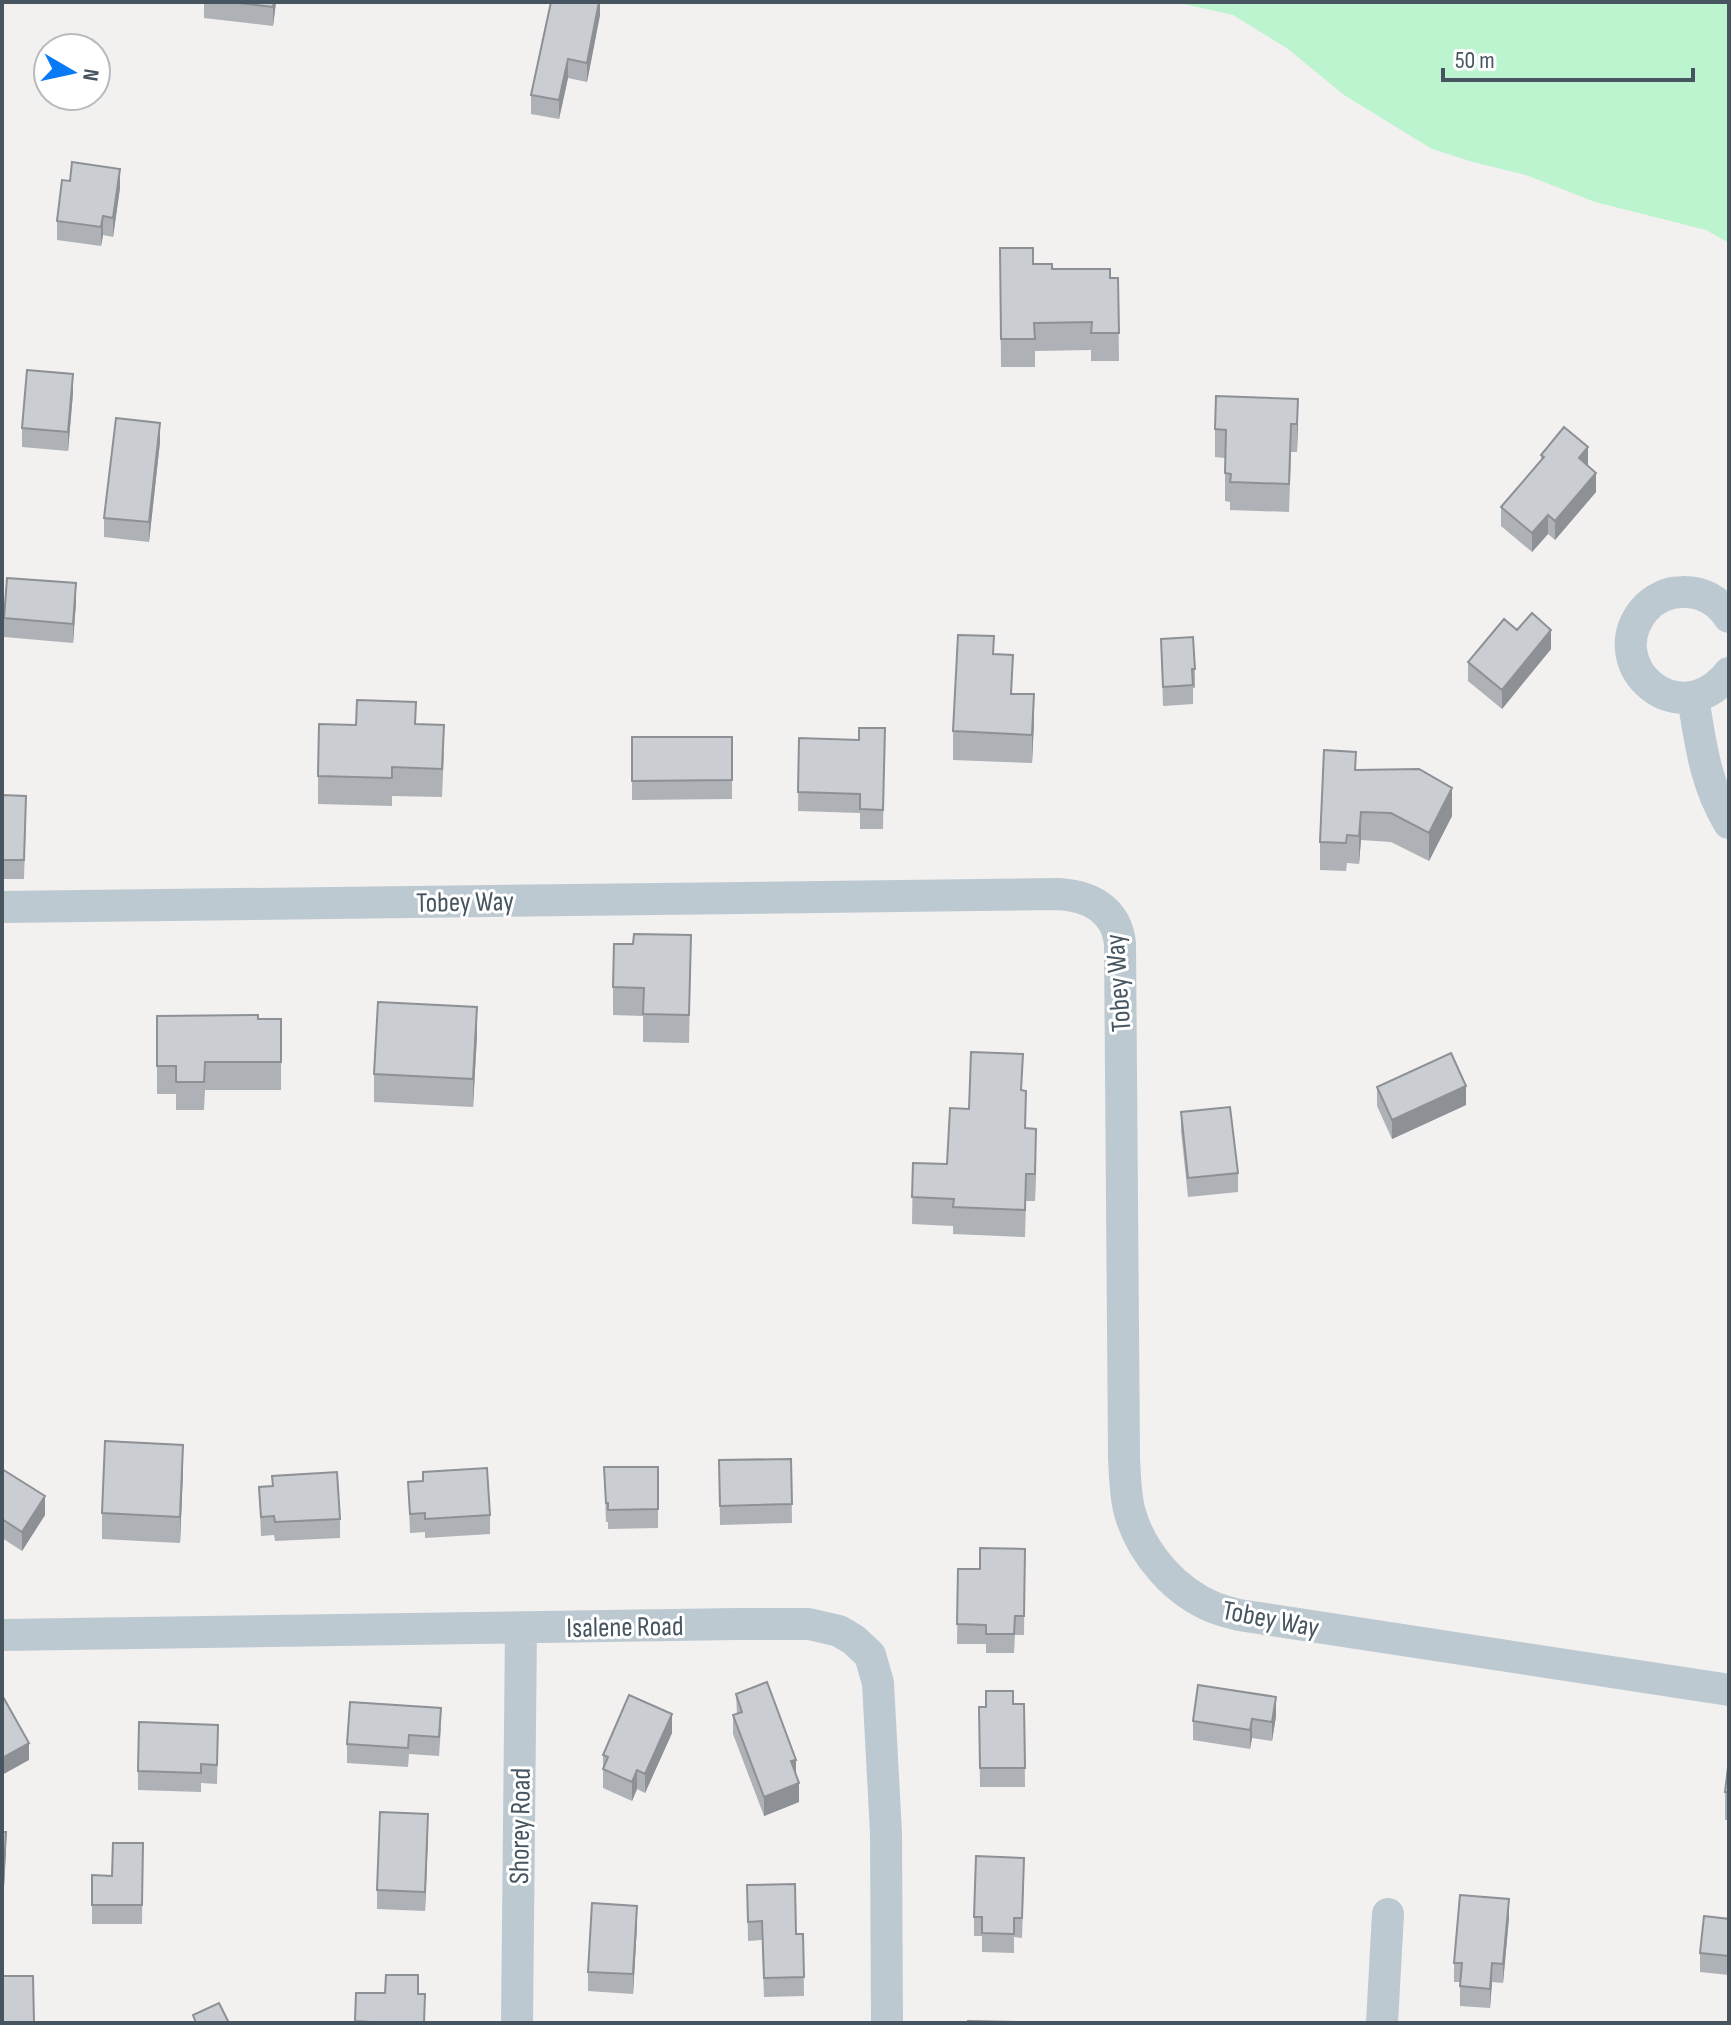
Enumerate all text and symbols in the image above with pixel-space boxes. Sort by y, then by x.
north arrow [32,32,112,112]
scale bar [1443,32,1693,82]
text: 50 m [1455,46,1495,75]
text: N [76,67,105,83]
street label: Tobey Way [416,885,514,920]
street label: Tobey Way [1099,933,1138,1033]
street label: Tobey Way [1219,1594,1322,1645]
street label: Isalene Road [566,1610,684,1645]
street label: Shorey Road [503,1768,538,1884]

